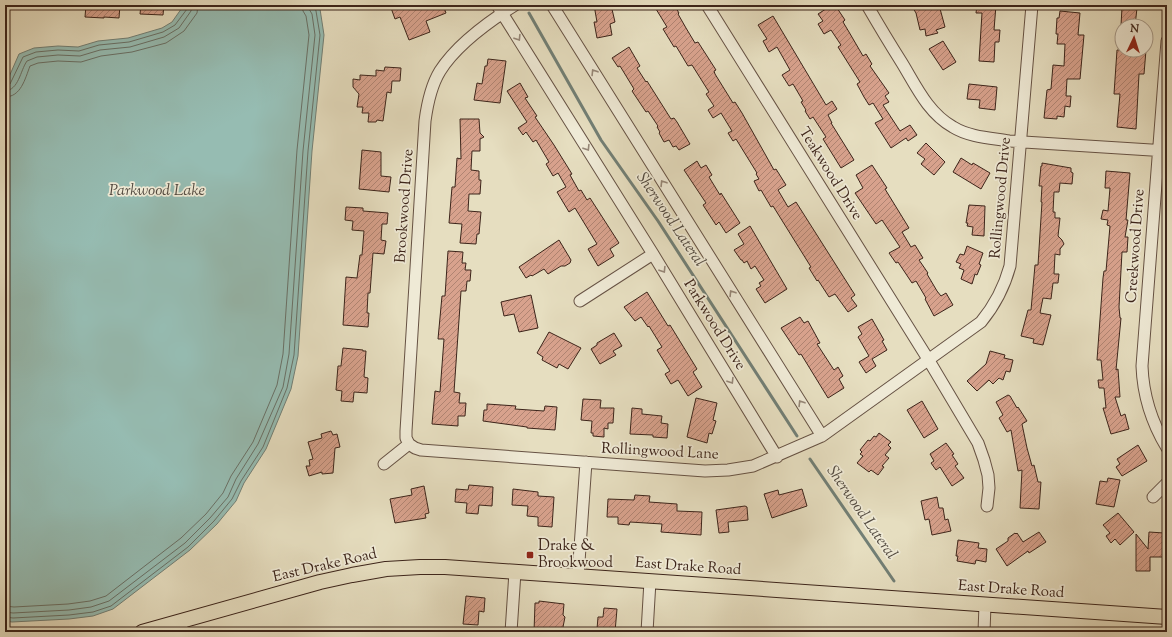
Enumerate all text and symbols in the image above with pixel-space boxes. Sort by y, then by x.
north arrow [1114,18,1154,58]
text: N [1129,21,1140,37]
one-way arrow [513,34,521,41]
one-way arrow [592,70,599,77]
street label: Teakwood Drive [793,123,867,225]
street label: Rollingwood Drive [985,136,1017,260]
one-way arrow [582,144,590,151]
street label: Brookwood Drive [391,148,419,264]
water label: Sherwood Lateral [630,168,710,272]
water label: Parkwood Lake [109,180,205,203]
one-way arrow [661,180,668,187]
street label: Creekwood Drive [1122,188,1150,304]
one-way arrow [659,266,666,273]
street label: Parkwood Drive [678,276,750,374]
one-way arrow [730,290,737,297]
one-way arrow [727,377,734,384]
one-way arrow [799,400,806,407]
street label: Rollingwood Lane [601,438,719,466]
water label: Sherwood Lateral [820,461,902,565]
place label: Drake & Brookwood [538,536,613,574]
street label: East Drake Road [271,544,380,588]
marker: Drake & Brookwood [525,550,535,560]
street label: East Drake Road [634,553,742,581]
street label: East Drake Road [957,576,1065,604]

